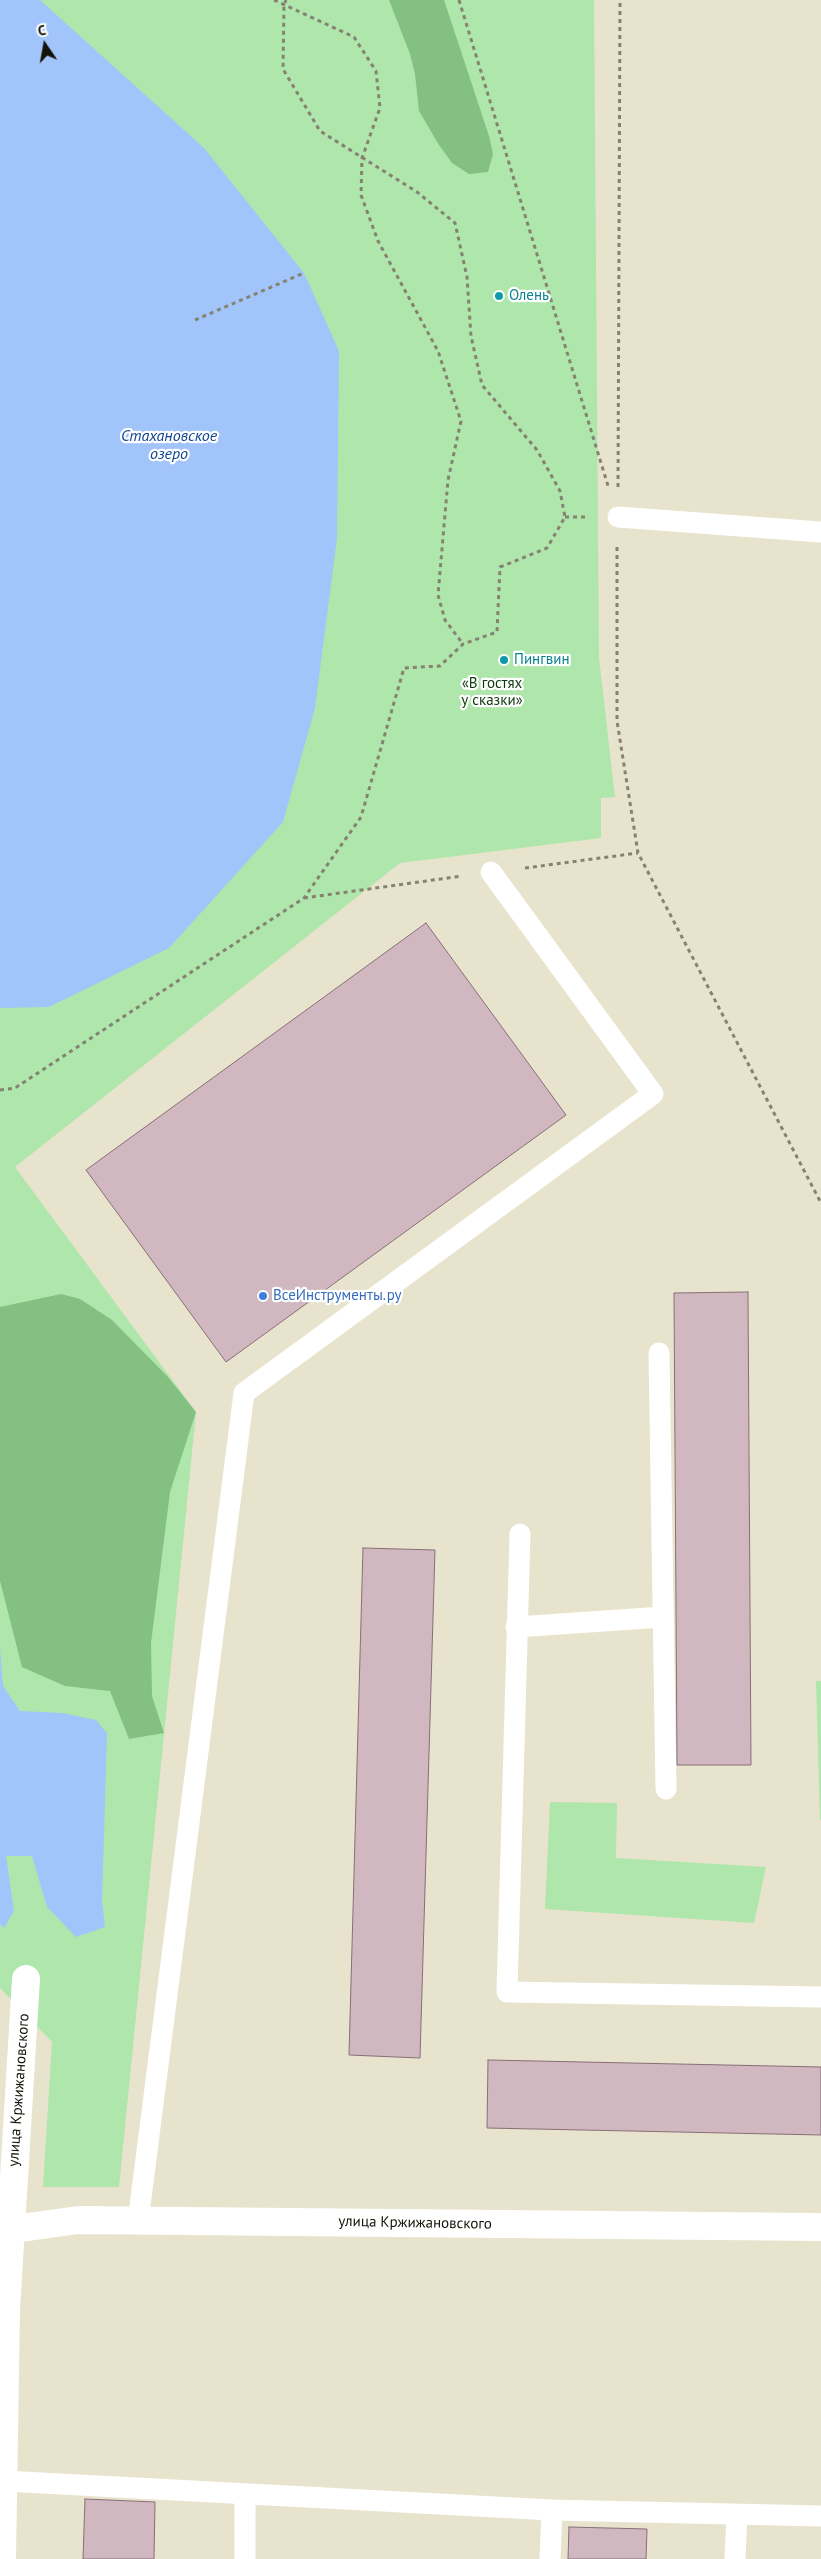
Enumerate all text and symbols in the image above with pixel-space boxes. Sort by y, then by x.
north arrow [20,20,70,70]
text: С [36,21,48,40]
place label: Олень [509,287,549,305]
marker: Олень [493,290,505,302]
water label: Стахановское озеро [121,426,217,464]
place label: Пингвин [514,651,569,669]
marker: Пингвин [498,654,510,666]
park label: «В гостях у сказки» [461,675,523,710]
place label: ВсеИнструменты.ру [273,1287,402,1305]
marker: ВсеИнструменты.ру [257,1290,269,1302]
street label: улица Кржижановского [5,2013,33,2167]
street label: улица Кржижановского [338,2213,492,2233]

